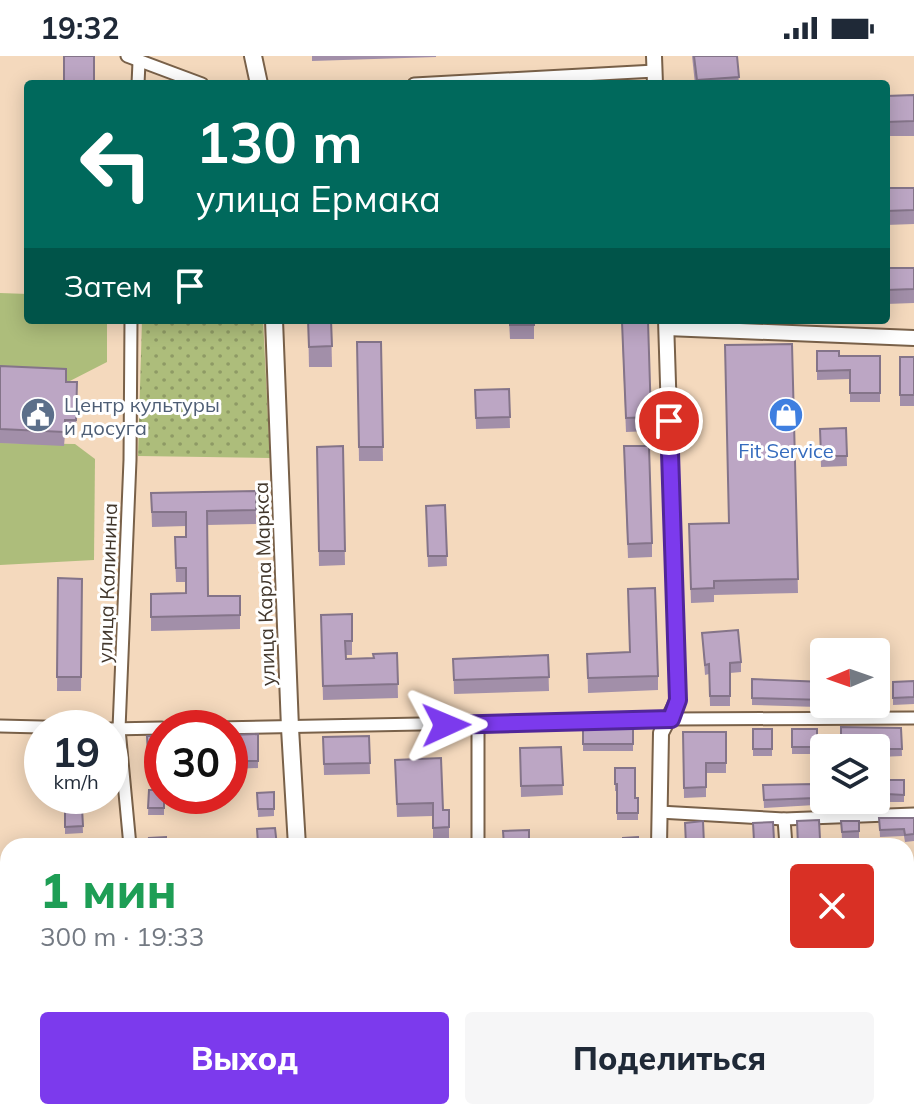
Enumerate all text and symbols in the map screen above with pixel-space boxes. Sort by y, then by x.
text: 19:32 [40,9,119,47]
text: 130 m [196,107,363,177]
icon: left [64,112,168,216]
text: улица Ермака [196,176,441,221]
icon: arrive [168,264,212,308]
text: Затем [64,267,152,305]
pin [635,387,703,455]
place label: Центр культуры и досуга [64,392,220,440]
public building icon: Центр культуры и досуга [19,396,57,434]
shop icon: Fit Service [767,396,805,434]
icon: arrive [647,399,691,443]
place label: Fit Service [738,438,834,463]
street label: улица Карла Маркса [248,481,280,687]
street label: улица Калинина [92,502,122,664]
north arrow [810,638,890,718]
map controls [810,638,890,814]
position arrow [404,683,488,767]
speed limit sign: 30 [144,710,248,814]
text: 19 [52,727,100,777]
button: layers [810,734,890,814]
text: km/h [53,769,99,794]
text: 1 мин [40,860,177,920]
button: close [790,864,874,948]
text: 300 m · 19:33 [40,920,204,953]
button: Выход [40,1012,449,1104]
button: Поделиться [465,1012,874,1104]

